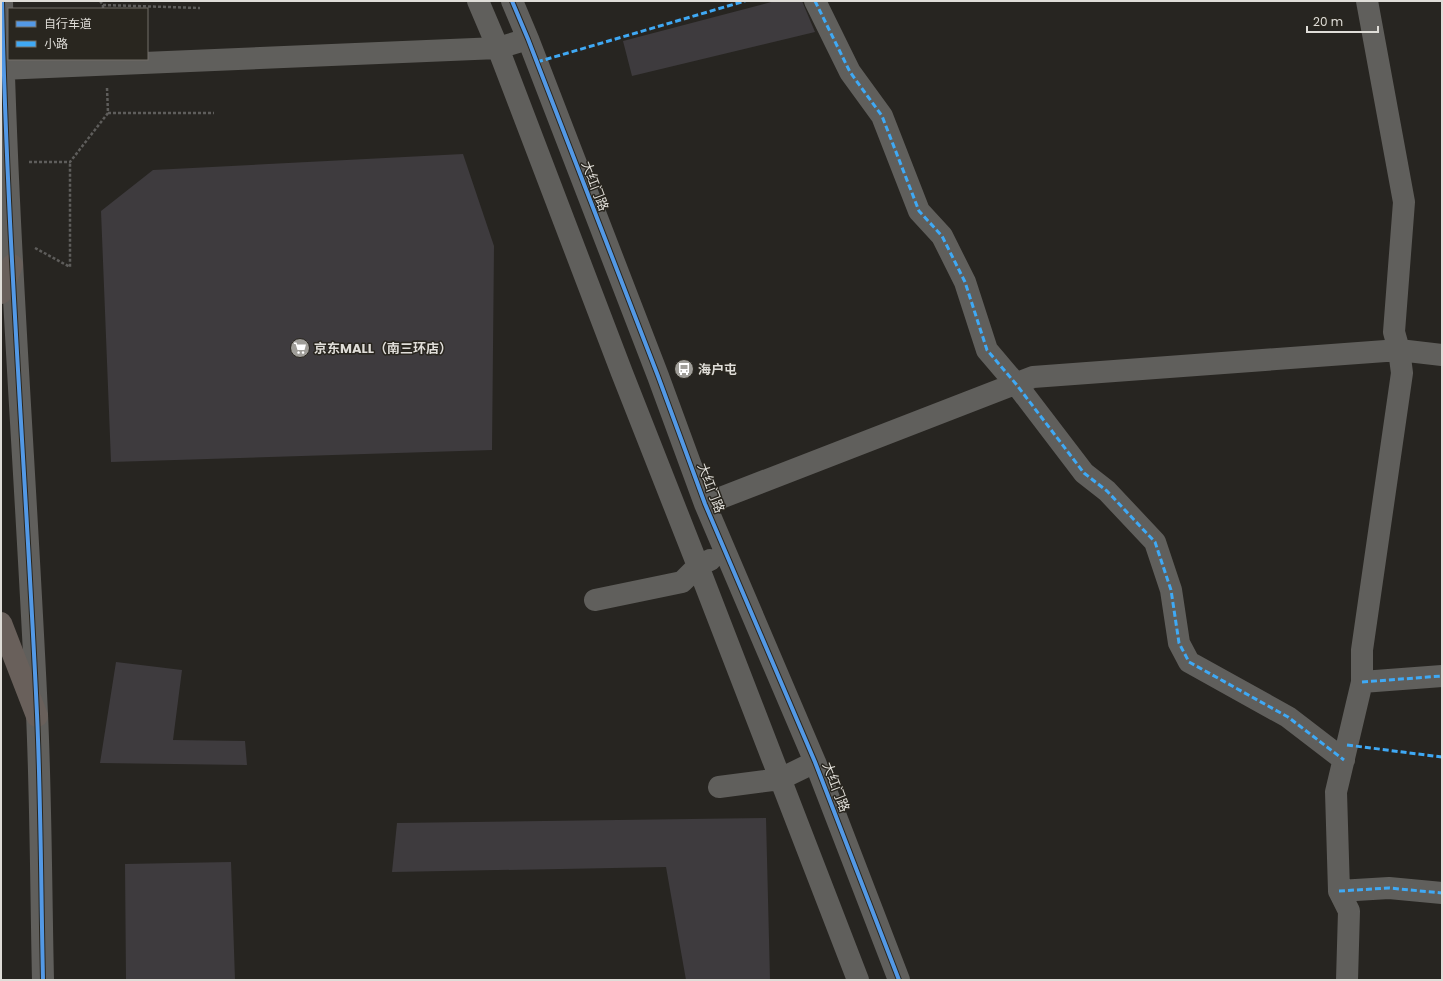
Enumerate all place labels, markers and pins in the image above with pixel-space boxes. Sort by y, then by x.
supermarket icon: 京东MALL（南三环店） [289,337,311,359]
place label: 京东MALL（南三环店） [314,339,452,358]
bus stop icon: 海户屯 [673,358,695,380]
place label: 海户屯 [698,360,737,379]

